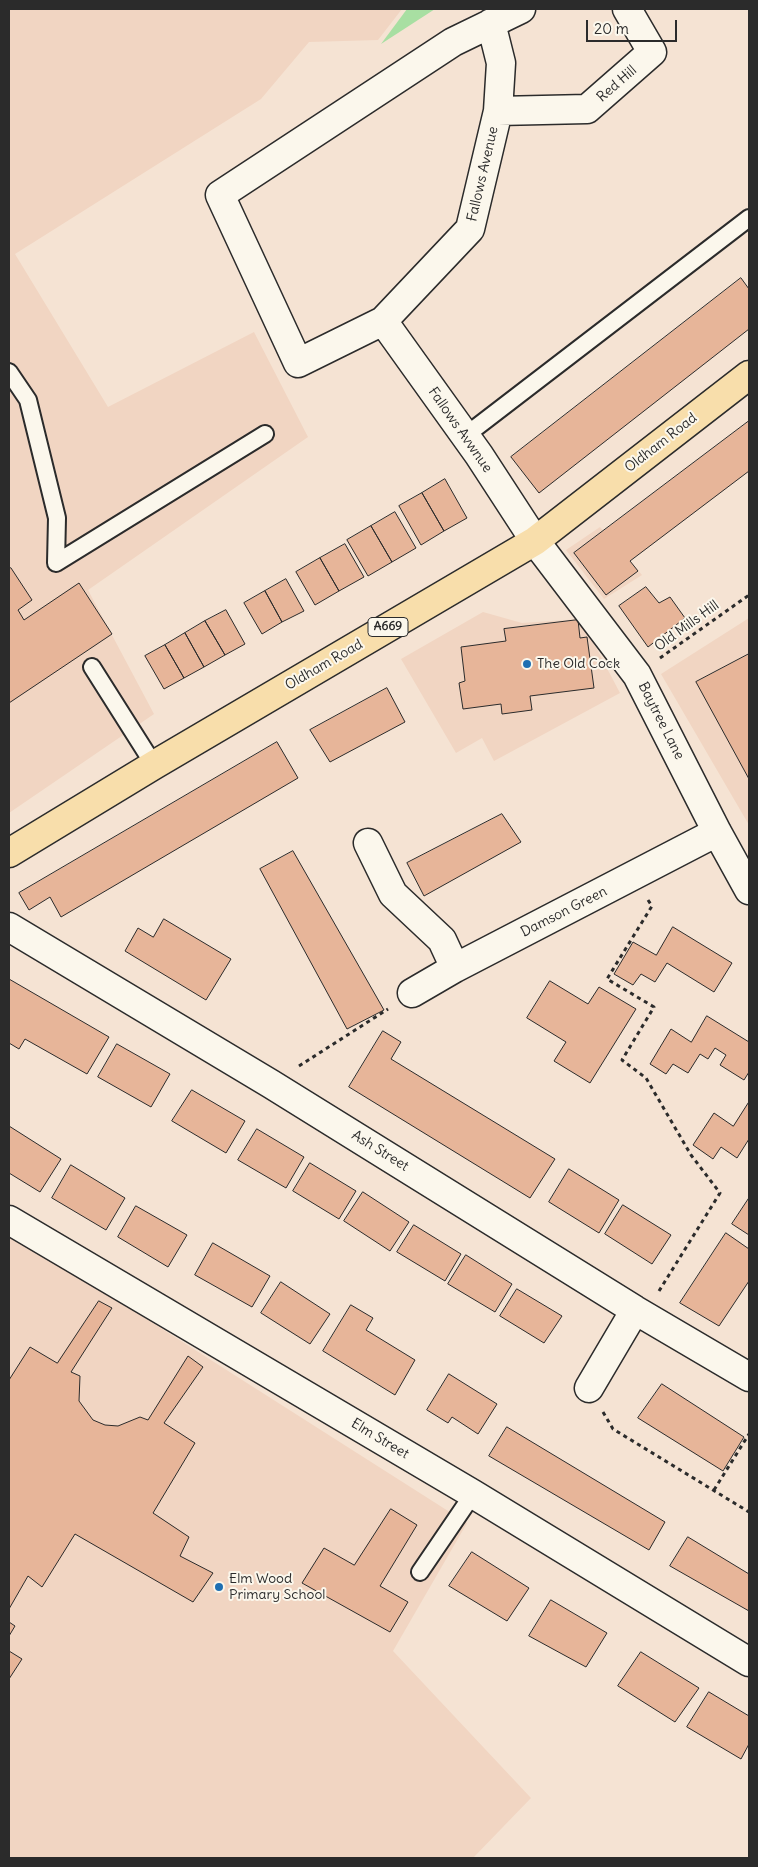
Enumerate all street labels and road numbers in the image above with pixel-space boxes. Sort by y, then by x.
street label: Red Hill [594,62,640,106]
street label: Fallows Avenue [464,125,502,223]
street label: Fallows Avwnue [424,384,496,476]
street label: Oldham Road [622,410,700,476]
street label: Old Mills Hill [652,597,722,655]
road number: A669 [368,618,408,636]
street label: Oldham Road [282,636,366,694]
street label: Baytree Lane [634,679,688,763]
street label: Damson Green [518,883,610,941]
street label: Ash Street [348,1127,412,1175]
street label: Elm Street [348,1415,412,1463]

